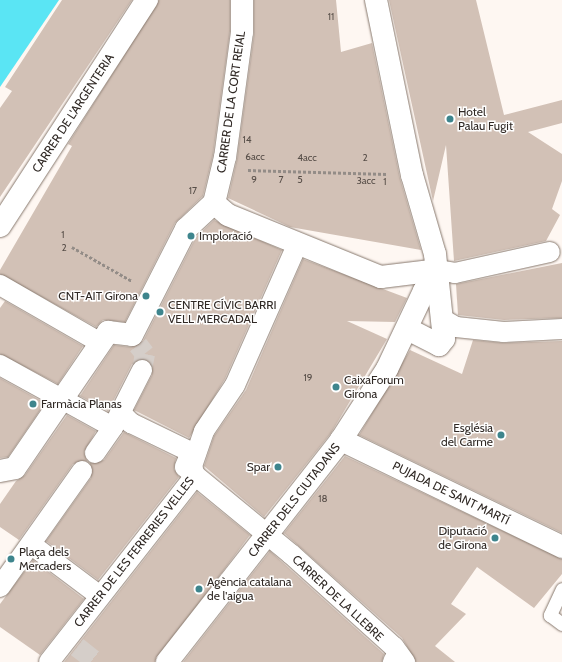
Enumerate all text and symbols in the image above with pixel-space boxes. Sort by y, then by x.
house number: 11 [328,11,334,23]
street label: CARRER DE LA CORT REIAL [214,30,248,174]
street label: CARRER DE L'ARGENTERIA [29,51,117,175]
place label: Hotel Palau Fugit [458,105,513,133]
marker: Hotel Palau Fugit [445,114,455,124]
house number: 14 [242,134,252,146]
house number: 6acc [245,151,265,163]
house number: 4acc [297,152,317,164]
house number: 2 [362,152,368,164]
house number: 9 [251,174,257,186]
house number: 7 [278,174,284,186]
house number: 5 [297,174,303,186]
house number: 3acc [356,175,376,187]
house number: 1 [383,176,387,188]
house number: 17 [189,185,197,197]
house number: 1 [61,229,65,241]
place label: Imploració [199,229,253,243]
marker: Imploració [186,231,196,241]
house number: 2 [61,242,67,254]
place label: CNT-AIT Girona [58,289,138,303]
marker: CNT-AIT Girona [141,291,151,301]
place label: CENTRE CÍVIC BARRI VELL MERCADAL [168,298,276,326]
marker: CENTRE CÍVIC BARRI VELL MERCADAL [155,307,165,317]
house number: 19 [304,372,312,384]
place label: CaixaForum Girona [344,373,404,401]
marker: CaixaForum Girona [331,382,341,392]
place label: Farmàcia Planas [41,397,122,411]
marker: Farmàcia Planas [28,399,38,409]
place label: Església del Carme [441,421,493,449]
marker: Església del Carme [496,430,506,440]
street label: CARRER DELS CIUTADANS [245,440,343,560]
street label: PUJADA DE SANT MARTÍ [390,458,512,528]
place label: Spar [247,460,270,474]
marker: Spar [273,462,283,472]
street label: CARRER DE LES FERRERIES VELLES [71,474,197,630]
house number: 18 [318,493,328,505]
place label: Diputació de Girona [438,524,487,552]
marker: Diputació de Girona [490,533,500,543]
place label: Plaça dels Mercaders [19,545,71,573]
street label: CARRER DE LA LLEBRE [289,552,387,644]
marker: Plaça dels Mercaders [6,554,16,564]
place label: Agència catalana de l'aigua [207,575,292,603]
marker: Agència catalana de l'aigua [194,584,204,594]

